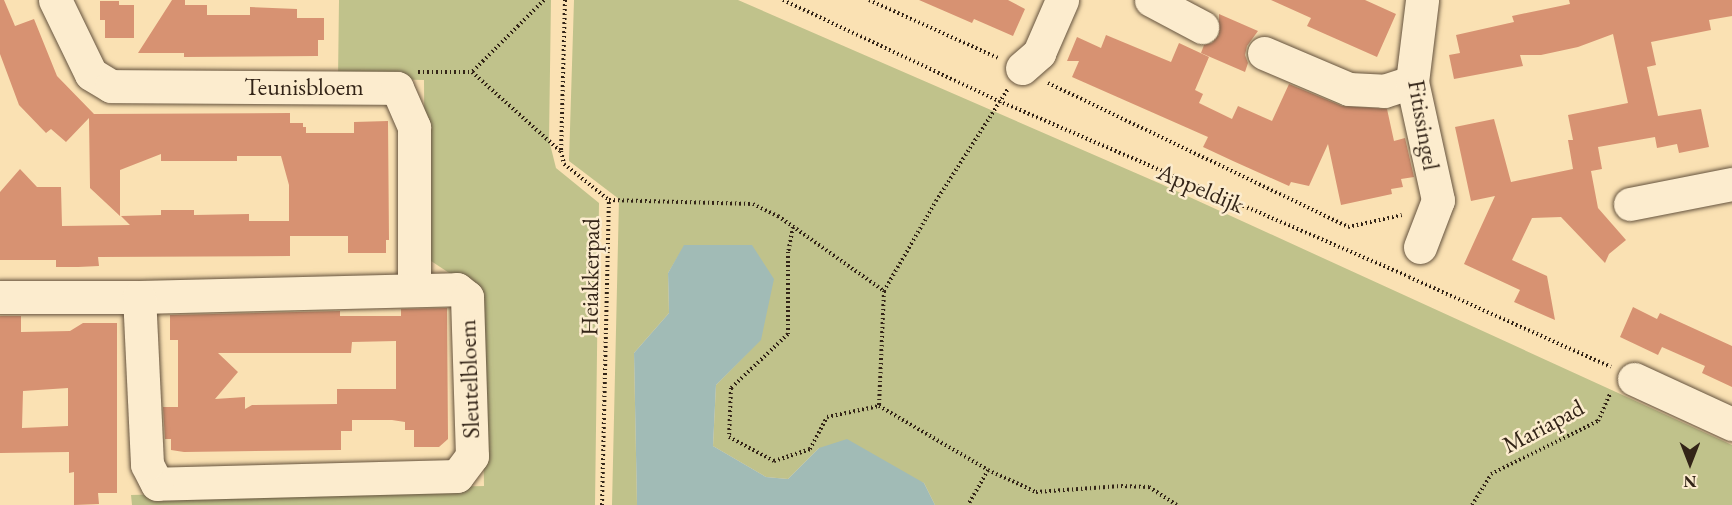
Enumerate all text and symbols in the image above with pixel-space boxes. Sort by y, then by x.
street label: Teunisbloem [244,73,364,101]
street label: Fitissingel [1402,78,1446,172]
street label: Appeldijk [1153,157,1249,219]
street label: Heiakkerpad [575,218,605,336]
street label: Sleutelbloem [453,319,485,439]
street label: Mariapad [1497,393,1589,459]
north arrow [1660,433,1720,493]
text: N [1684,471,1696,492]

